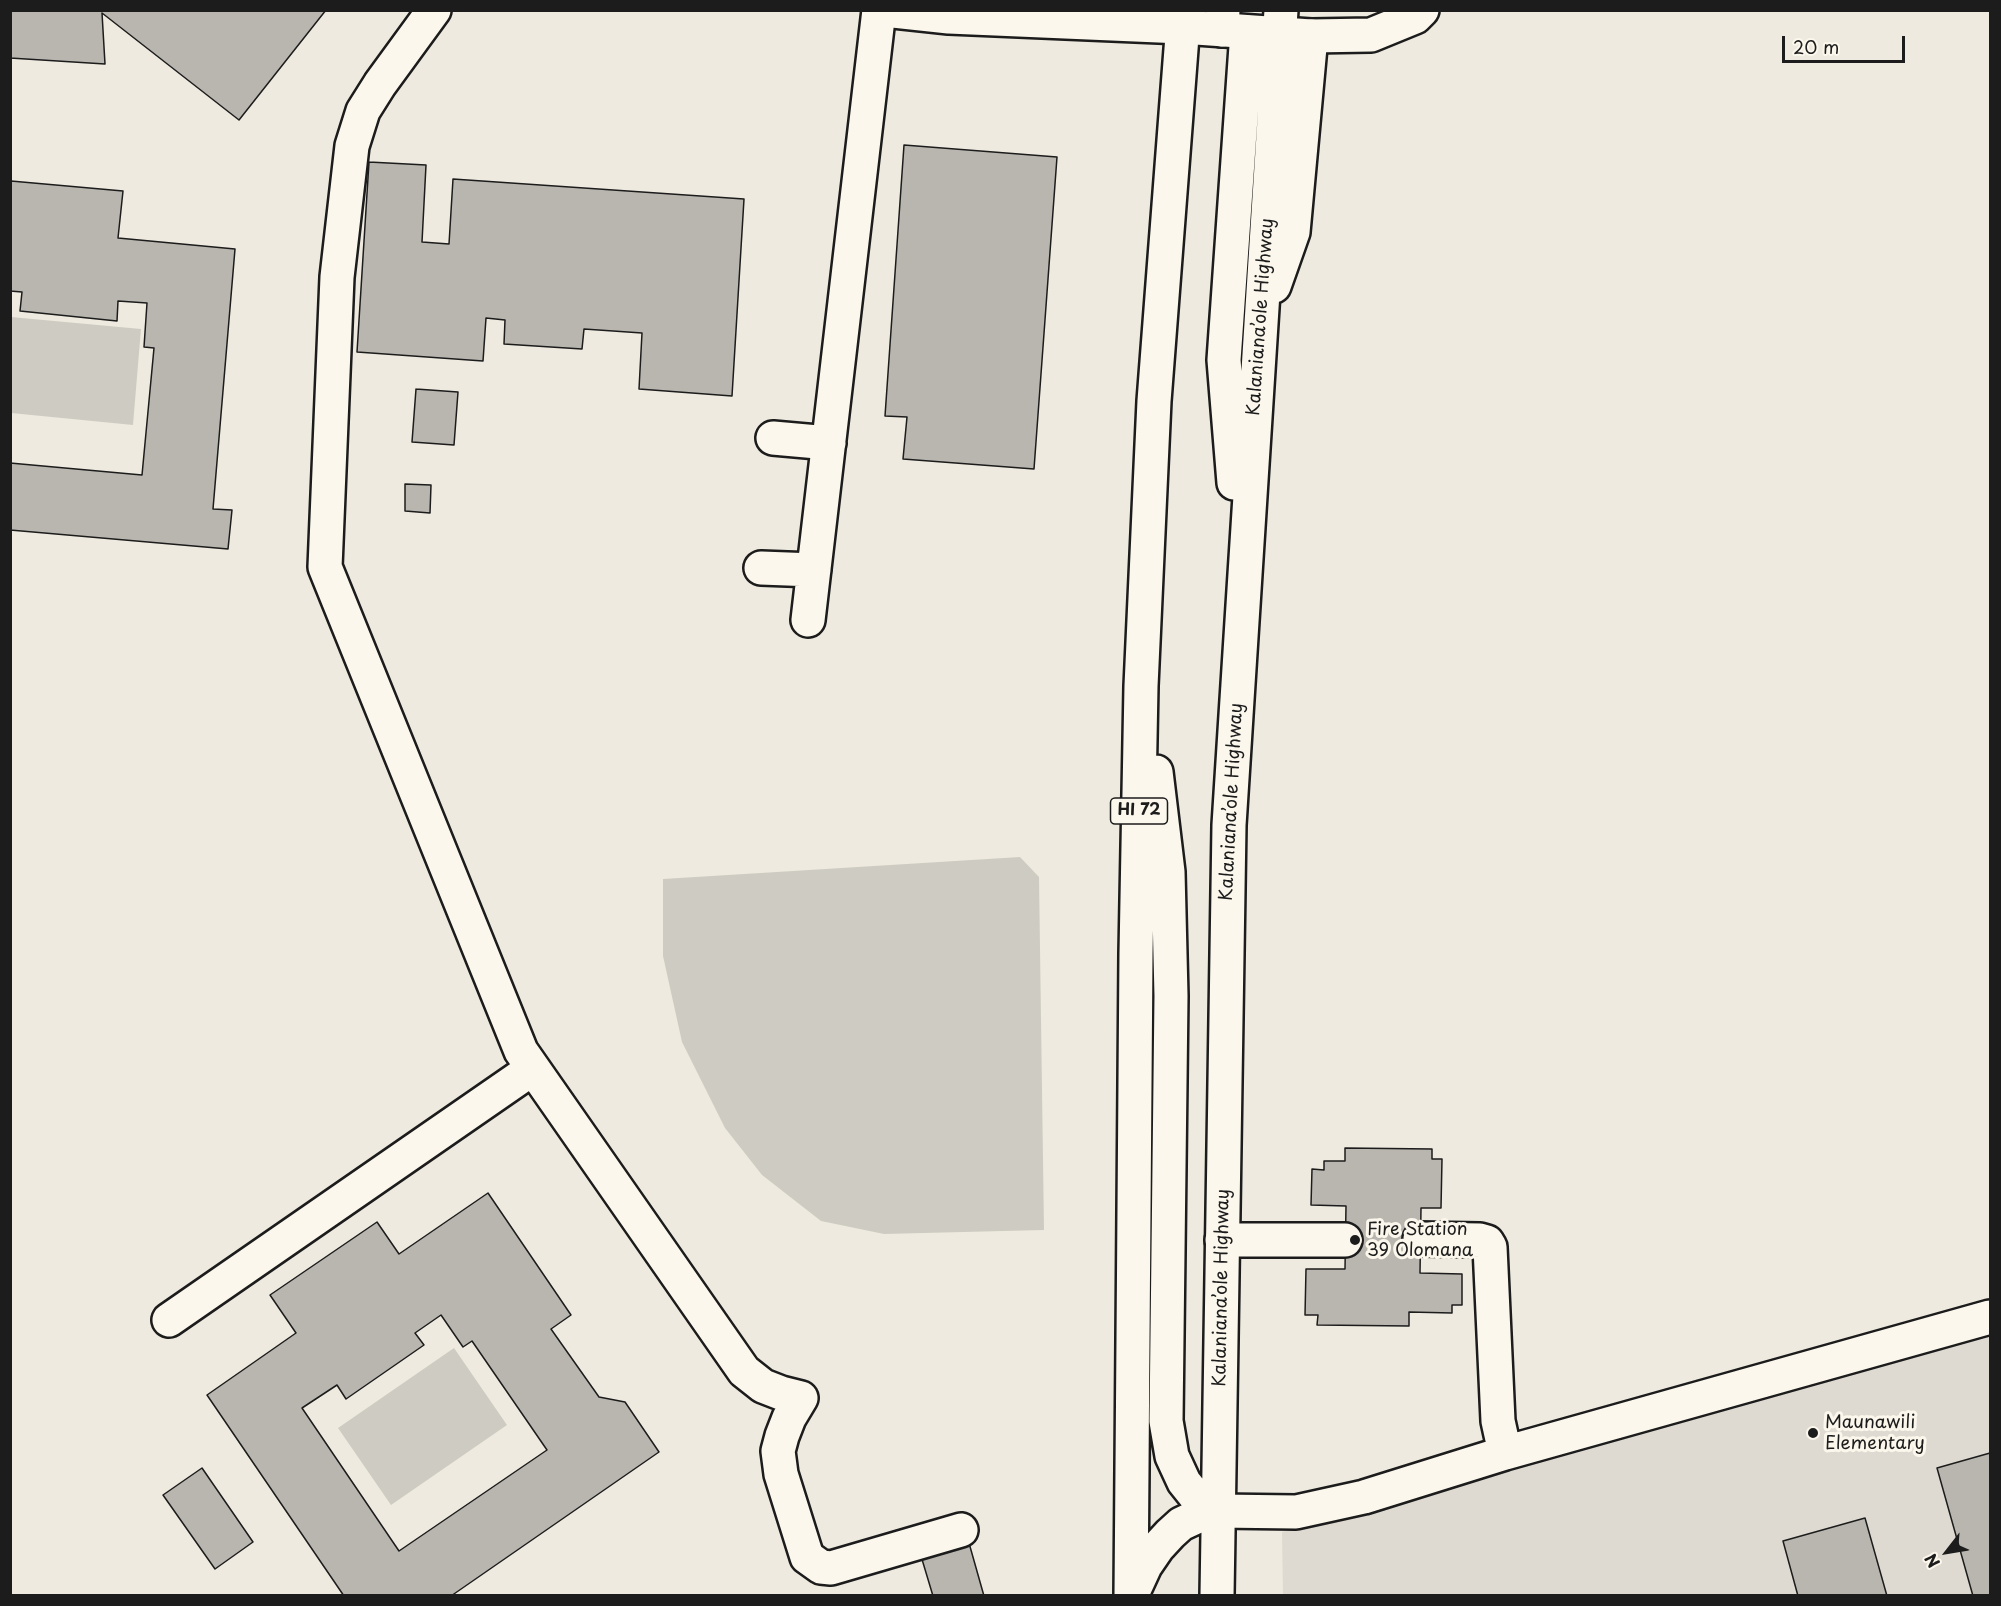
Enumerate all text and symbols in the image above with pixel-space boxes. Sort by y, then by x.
scale bar [1785,24,1908,62]
text: 20 m [1793,33,1839,60]
street label: Kalaniana’ole Highway [1243,217,1279,417]
street label: Kalaniana’ole Highway [1216,703,1248,901]
road number: HI 72 [1110,798,1168,824]
street label: Kalaniana’ole Highway [1209,1189,1235,1387]
place label: Fire Station 39 Olomana [1367,1219,1473,1262]
marker: Fire Station 39 Olomana [1348,1233,1362,1247]
place label: Maunawili Elementary [1825,1412,1925,1454]
marker: Maunawili Elementary [1806,1426,1820,1440]
north arrow [1917,1522,1977,1582]
text: N [1918,1550,1945,1573]

